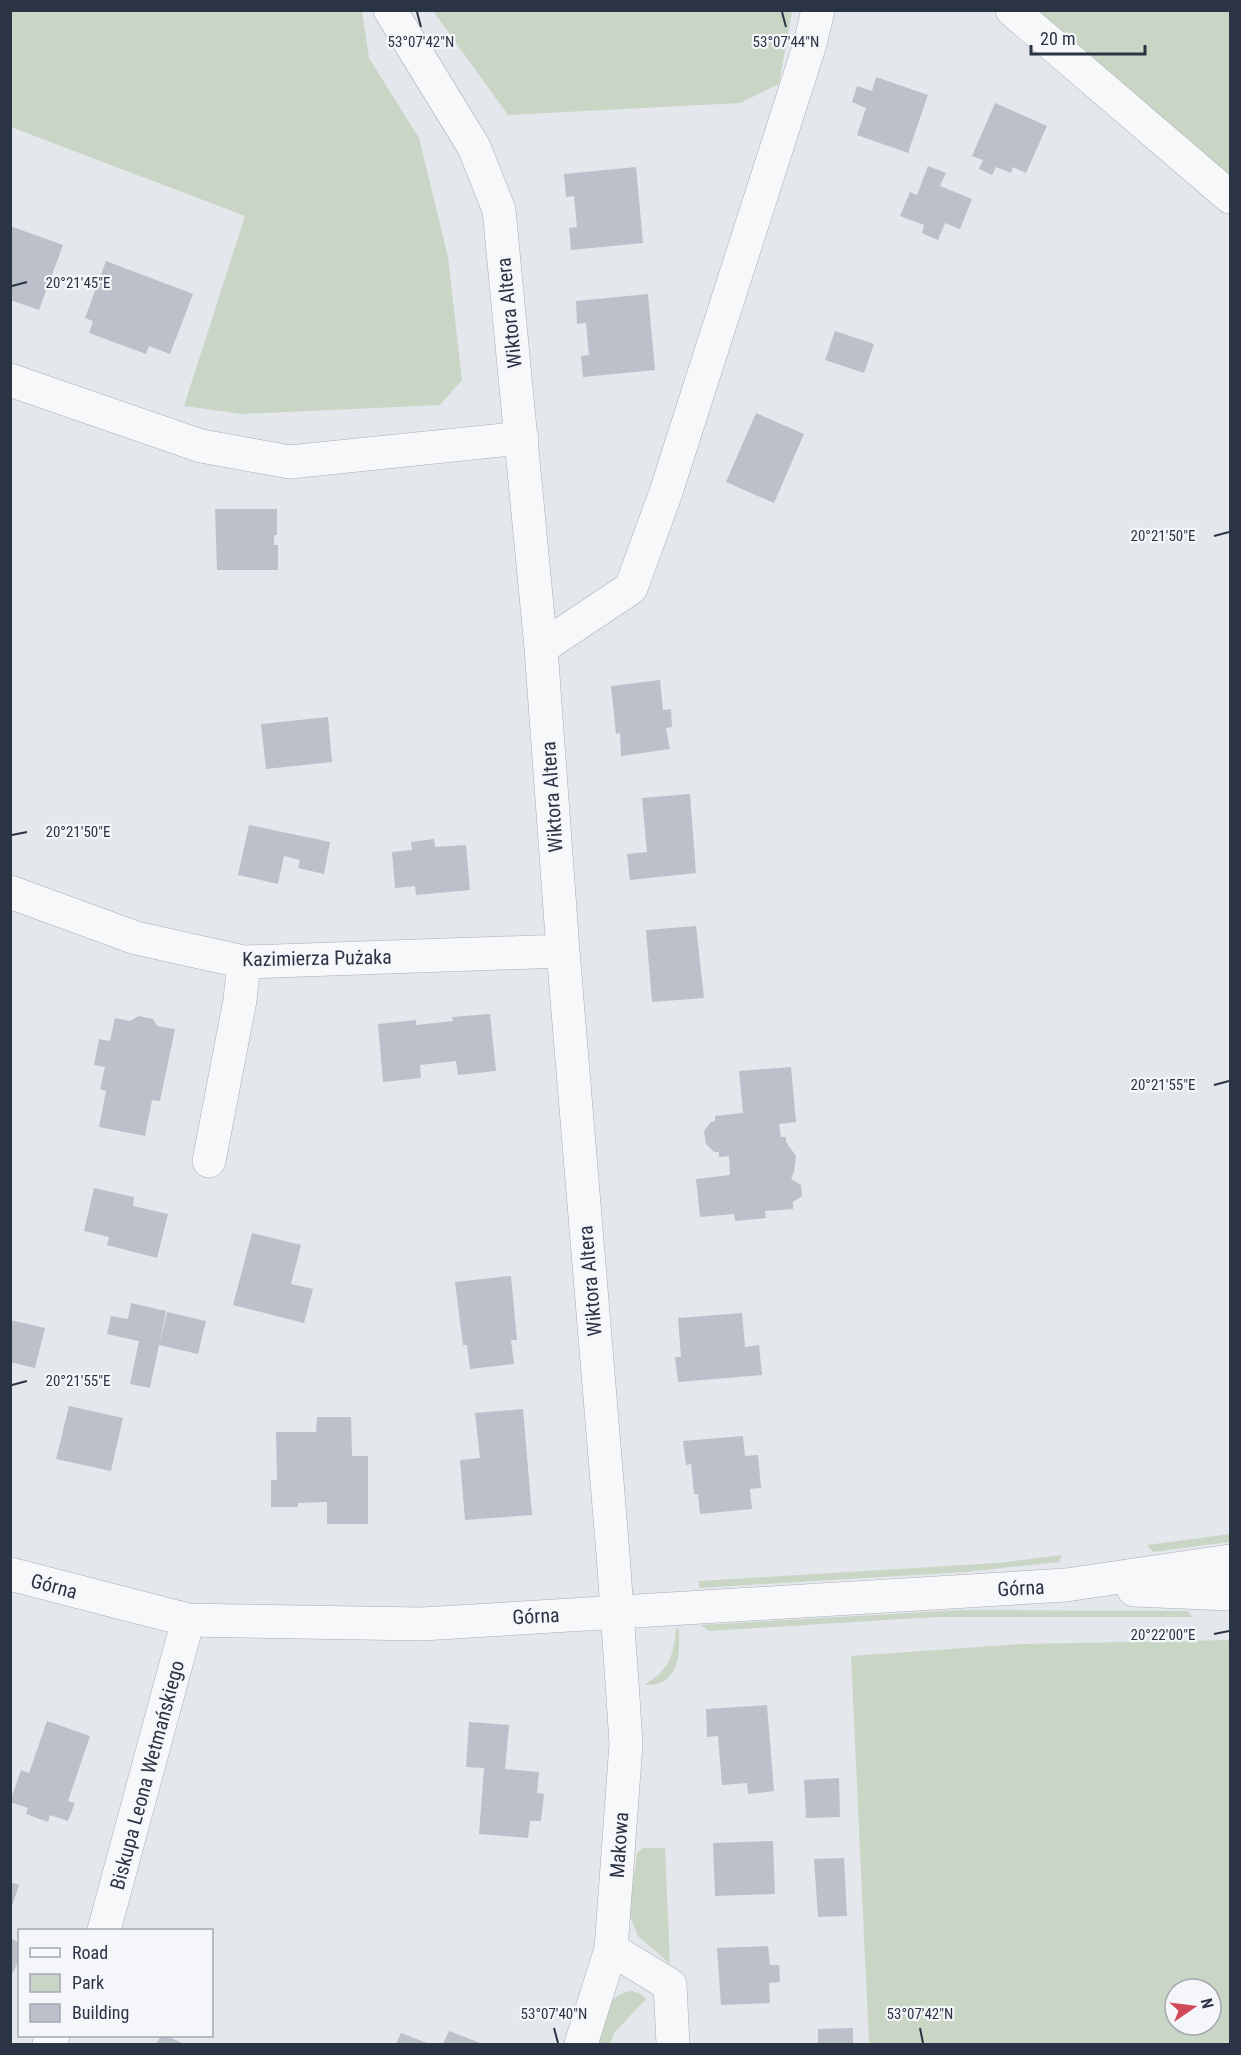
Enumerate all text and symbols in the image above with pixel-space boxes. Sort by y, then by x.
scale bar [1031,18,1145,56]
text: 20 m [1040,28,1075,49]
text: 53°07'42"N [388,33,454,51]
text: 53°07'44"N [753,33,819,51]
street label: Wiktora Altera [491,256,527,370]
text: 20°21'45"E [46,274,110,292]
text: 20°21'50"E [1131,527,1195,545]
street label: Wiktora Altera [536,741,568,853]
text: 20°21'50"E [46,823,110,841]
street label: Kazimierza Pużaka [242,945,392,971]
text: 20°21'55"E [1131,1076,1195,1094]
street label: Wiktora Altera [573,1225,607,1337]
text: 20°21'55"E [46,1372,110,1390]
street label: Górna [28,1568,80,1604]
street label: Górna [997,1575,1045,1601]
street label: Górna [512,1603,560,1629]
text: 20°22'00"E [1131,1626,1195,1644]
street label: Biskupa Leona Wetmańskiego [105,1658,189,1892]
street label: Makowa [605,1811,633,1879]
legend [18,1929,213,2037]
text: Road [72,1942,108,1963]
text: Park [72,1972,104,1993]
north arrow [1163,1977,1223,2037]
text: N [1197,1996,1217,2011]
text: Building [72,2002,129,2023]
text: 53°07'40"N [521,2005,587,2023]
text: 53°07'42"N [887,2005,953,2023]

